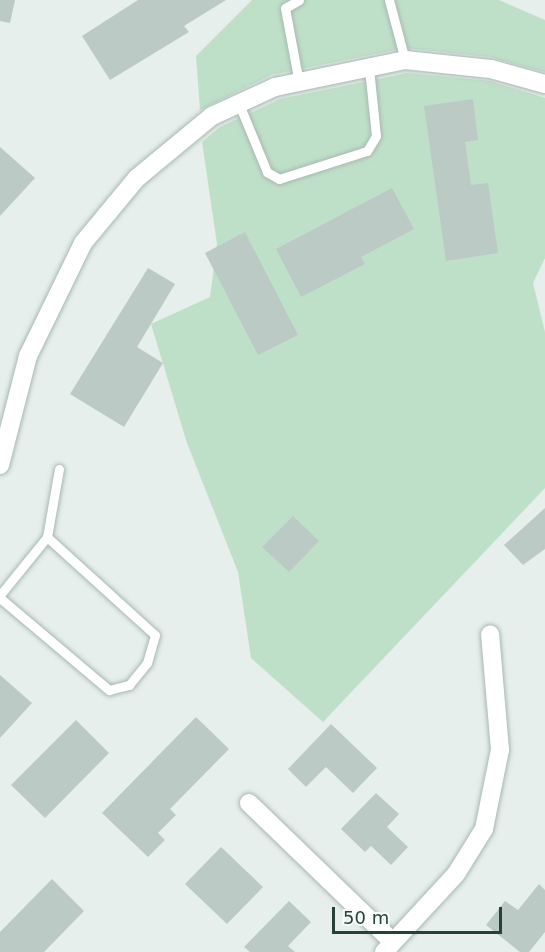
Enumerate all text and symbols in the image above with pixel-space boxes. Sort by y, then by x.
scale bar [335,895,504,933]
text: 50 m [343,907,389,928]

